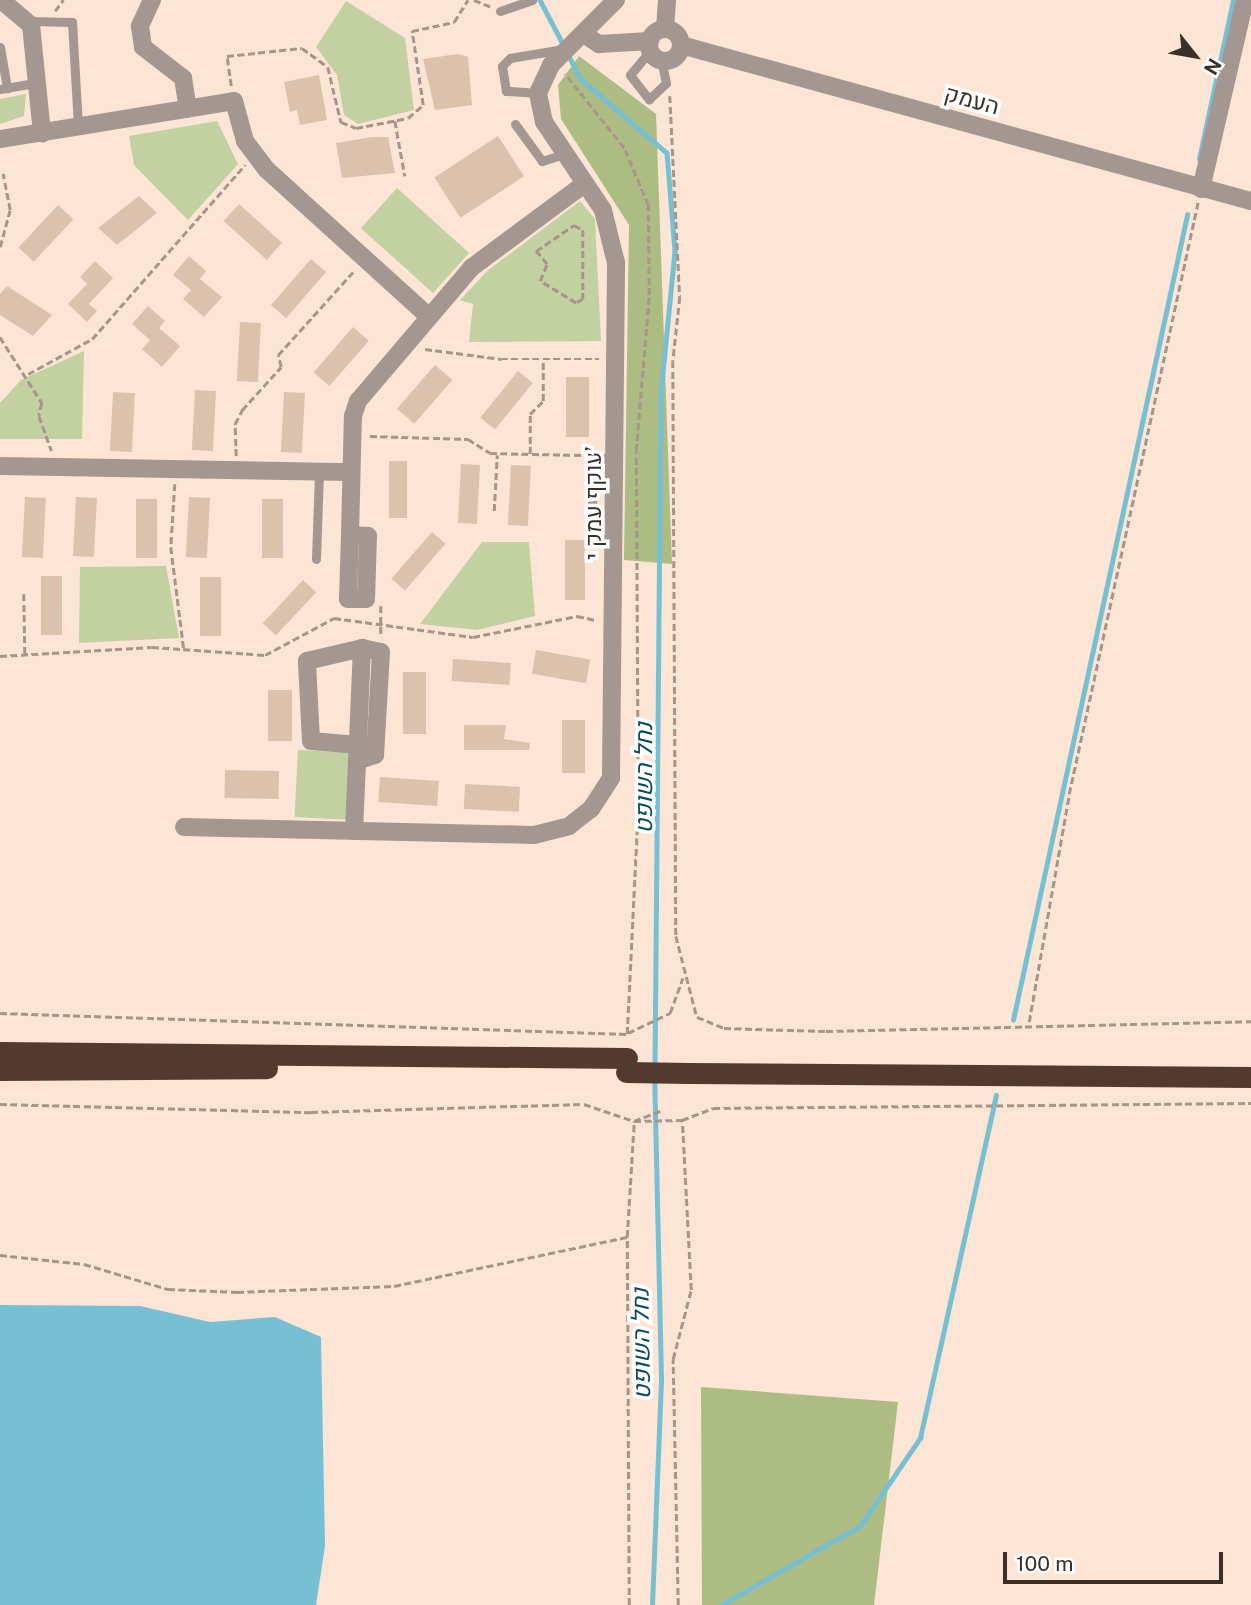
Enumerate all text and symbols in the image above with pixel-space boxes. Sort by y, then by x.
north arrow [1160,21,1230,91]
text: N [1200,55,1226,79]
street label: העמק [942,79,1002,121]
street label: עוקף עמק י’ [579,446,607,560]
water label: נחל השופט [630,722,658,834]
water label: נחל השופט [626,1288,656,1400]
scale bar [1006,1538,1226,1582]
text: 100 m [1016,1551,1073,1576]

